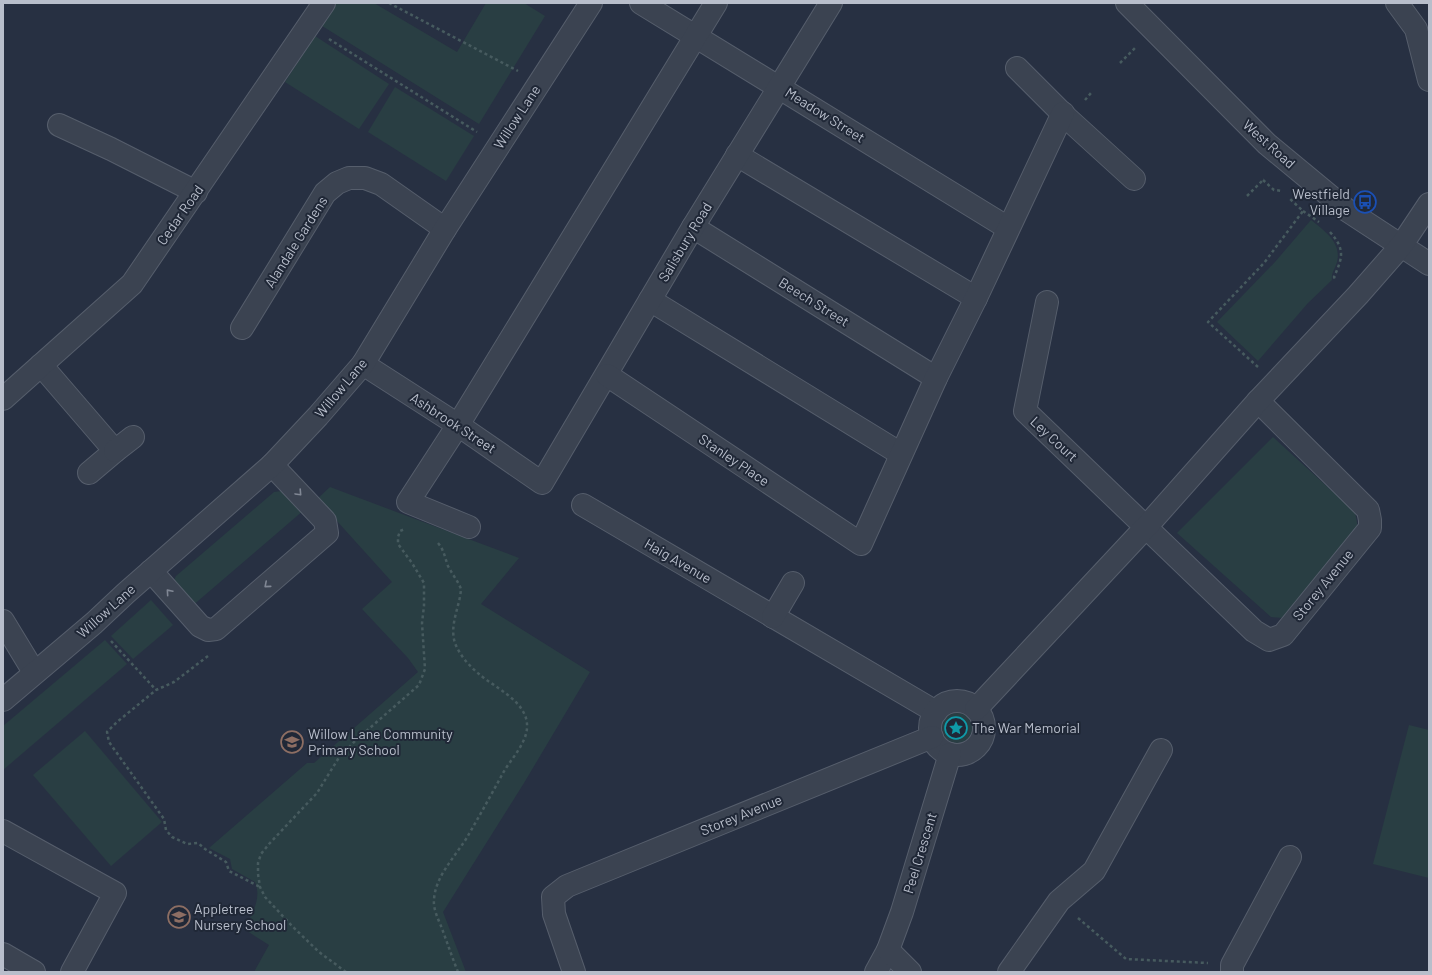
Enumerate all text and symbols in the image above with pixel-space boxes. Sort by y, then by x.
street label: Willow Lane [490,82,543,152]
street label: Meadow Street [782,83,868,146]
street label: West Road [1240,116,1299,172]
street label: Cedar Road [153,181,207,248]
place label: Westfield Village [1292,185,1350,218]
bus stop icon: Westfield Village [1352,189,1378,215]
street label: Alandale Gardens [261,193,331,291]
street label: Salisbury Road [654,199,715,285]
street label: Beech Street [776,273,853,330]
street label: Willow Lane [311,354,370,421]
street label: Ashbrook Street [407,389,499,457]
street label: Ley Court [1027,412,1082,465]
street label: Stanley Place [696,430,773,489]
one-way arrow [294,489,301,496]
street label: Haig Avenue [642,535,715,587]
street label: Storey Avenue [1289,546,1357,624]
street label: Willow Lane [73,580,138,641]
one-way arrow [264,581,271,588]
one-way arrow [167,589,174,597]
place icon: The War Memorial [943,715,969,741]
place label: The War Memorial [972,719,1080,736]
place label: Willow Lane Community Primary School [308,725,453,758]
school or university icon: Willow Lane Community Primary School [279,729,305,755]
street label: Storey Avenue [697,790,784,839]
street label: Peel Crescent [899,810,940,895]
place label: Appletree Nursery School [194,900,286,933]
school or university icon: Appletree Nursery School [166,904,192,930]

